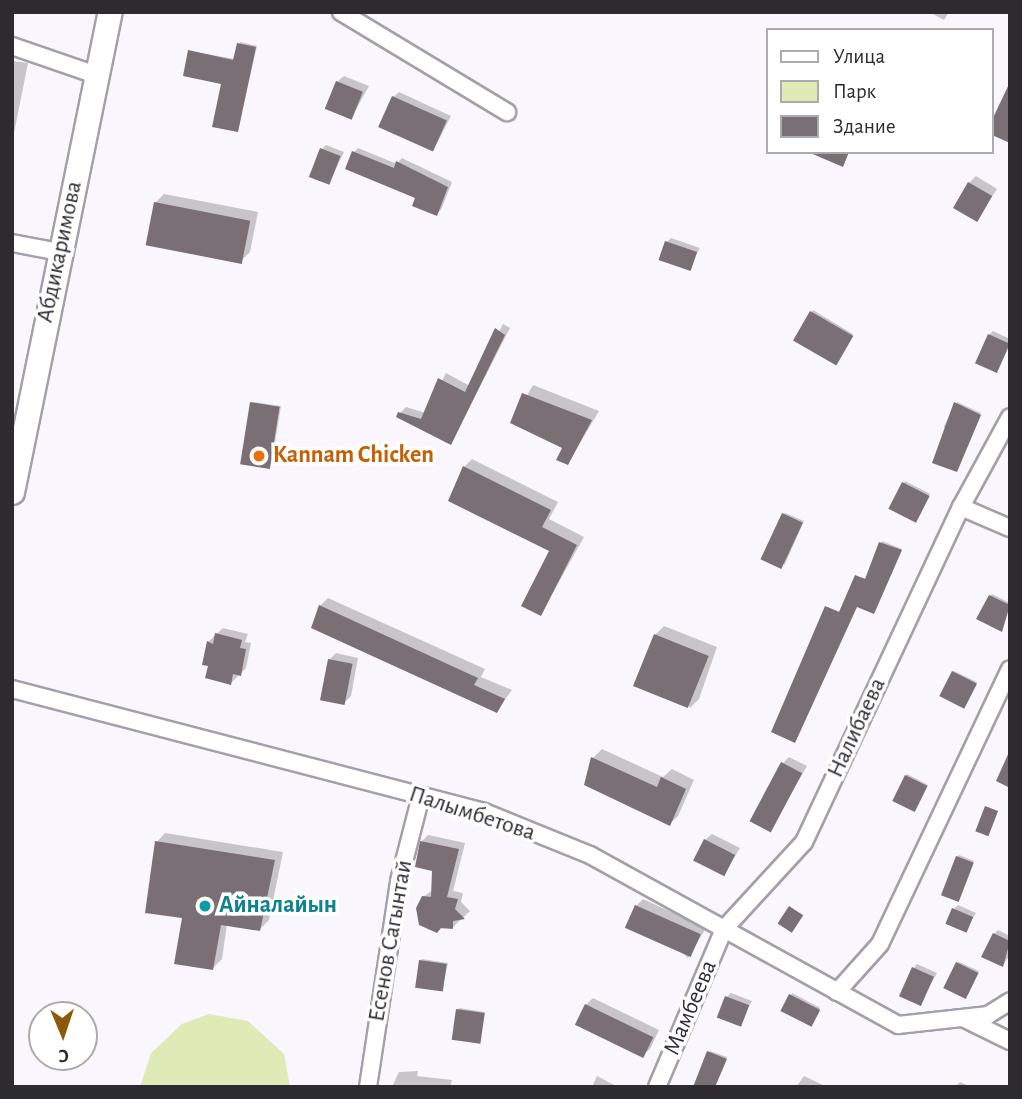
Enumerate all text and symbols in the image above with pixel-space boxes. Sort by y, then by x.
legend [766,28,994,154]
text: Улица [833,46,885,67]
text: Парк [833,81,876,102]
text: Здание [833,116,896,137]
street label: Абдикаримова [31,179,89,325]
place label: Kannam Chicken [273,442,434,470]
marker: Kannam Chicken [251,448,267,464]
street label: Налибаева [821,673,893,783]
street label: Палымбетова [405,780,539,848]
street label: Есенов Сагынтай [363,858,419,1024]
place label: Айналайын [219,892,337,920]
marker: Айналайын [197,898,213,914]
street label: Мамбеева [658,956,724,1060]
north arrow [28,1001,98,1071]
text: С [58,1046,69,1065]

